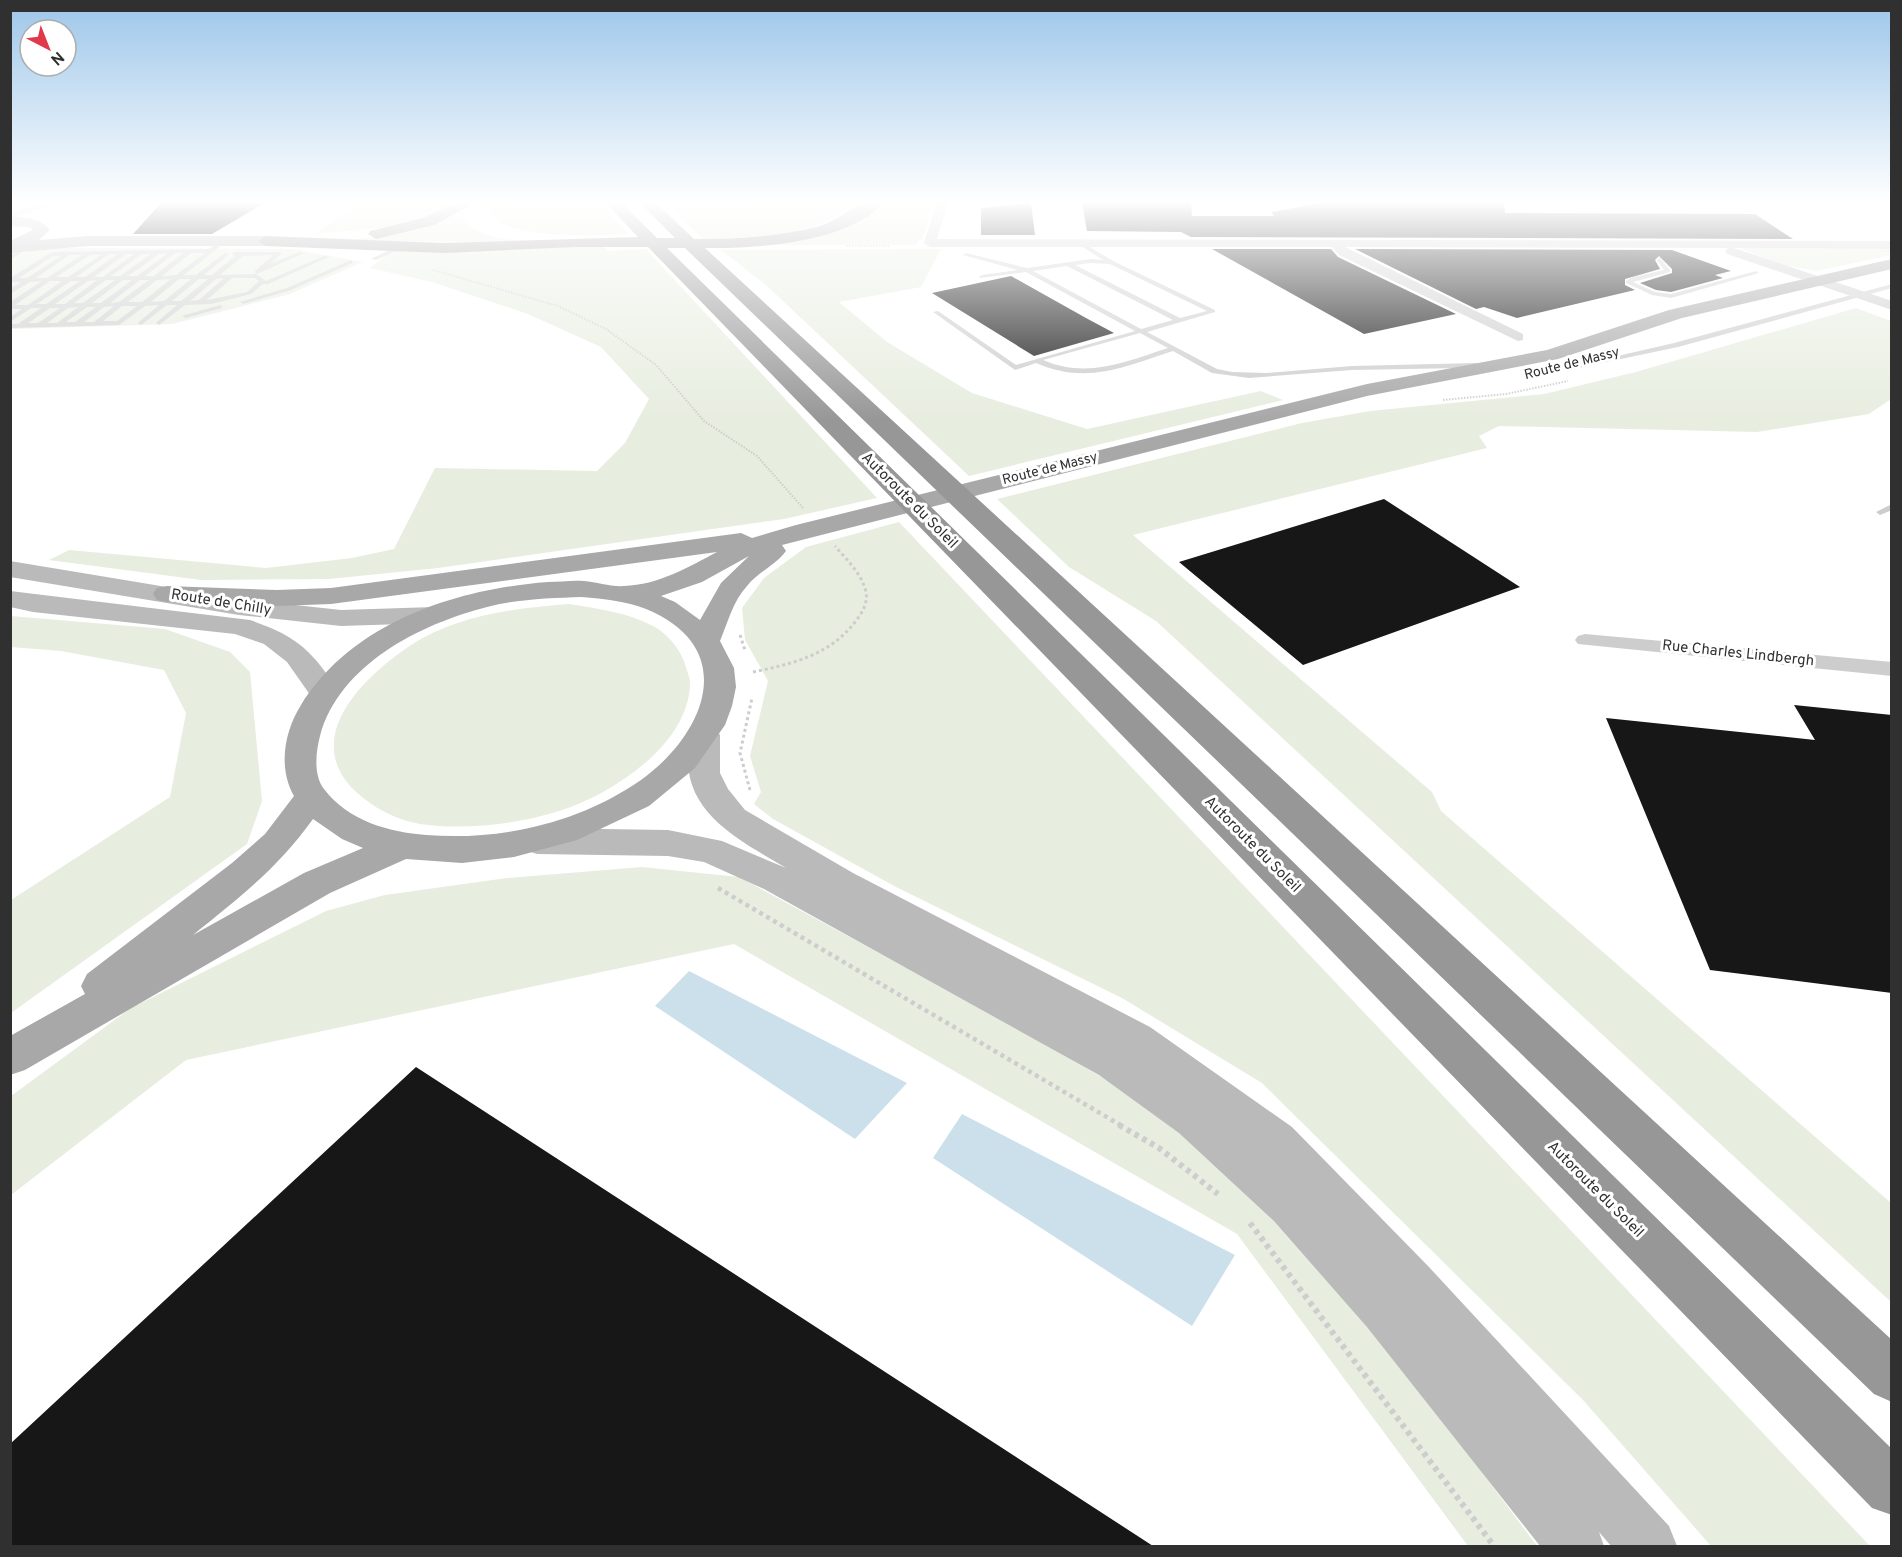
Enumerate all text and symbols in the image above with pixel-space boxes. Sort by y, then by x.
north arrow [18,18,78,78]
text: N [46,46,68,69]
street label: Route de Massy [1522,344,1622,384]
street label: Autoroute du Soleil [857,449,961,553]
street label: Route de Massy [1000,449,1100,489]
street label: Route de Chilly [169,586,273,620]
street label: Rue Charles Lindbergh [1661,637,1815,671]
street label: Autoroute du Soleil [1200,793,1304,897]
street label: Autoroute du Soleil [1543,1138,1647,1242]

